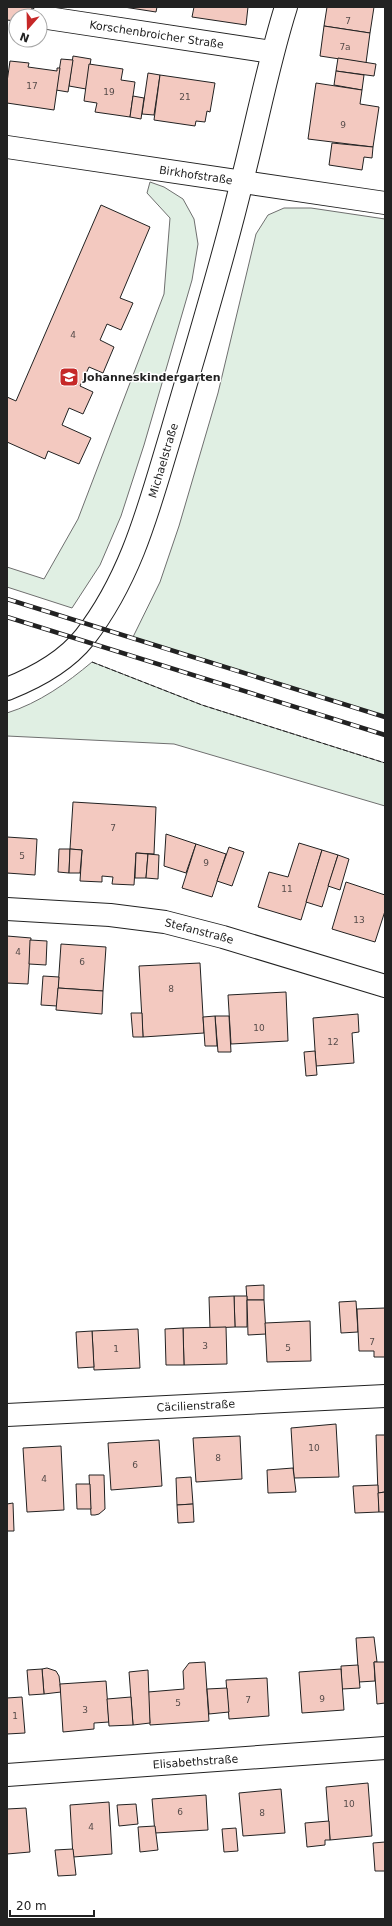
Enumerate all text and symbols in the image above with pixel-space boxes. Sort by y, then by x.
north arrow [8,8,48,48]
house number: 7 [345,16,351,26]
street label: Korschenbroicher Straße [89,18,225,52]
text: N [18,29,31,45]
house number: 7a [339,42,351,52]
house number: 17 [26,81,38,91]
house number: 19 [103,87,115,97]
house number: 21 [179,92,191,102]
house number: 9 [340,120,346,130]
street label: Birkhofstraße [158,164,234,187]
house number: 4 [70,330,76,340]
school or university icon: Johanneskindergarten [58,366,80,388]
place label: Johanneskindergarten [82,371,221,384]
street label: Michaelstraße [146,422,181,500]
house number: 7 [110,823,116,833]
house number: 5 [19,851,25,861]
house number: 9 [203,858,209,868]
house number: 11 [281,884,293,894]
house number: 13 [353,915,365,925]
street label: Stefanstraße [163,916,235,947]
house number: 4 [15,947,21,957]
house number: 6 [79,957,85,967]
house number: 8 [168,984,174,994]
house number: 10 [253,1023,265,1033]
house number: 12 [327,1037,339,1047]
house number: 7 [369,1337,375,1347]
house number: 3 [202,1341,208,1351]
house number: 5 [285,1343,291,1353]
house number: 1 [113,1344,119,1354]
street label: Cäcilienstraße [156,1398,236,1414]
house number: 10 [308,1443,320,1453]
house number: 8 [215,1453,221,1463]
house number: 6 [132,1460,138,1470]
house number: 4 [41,1474,47,1484]
house number: 9 [319,1694,325,1704]
house number: 7 [245,1695,251,1705]
house number: 5 [175,1698,181,1708]
house number: 3 [82,1705,88,1715]
house number: 1 [12,1711,18,1721]
street label: Elisabethstraße [152,1752,239,1772]
house number: 10 [343,1799,355,1809]
house number: 6 [177,1807,183,1817]
house number: 8 [259,1808,265,1818]
house number: 4 [88,1822,94,1832]
scale bar [10,1892,94,1918]
text: 20 m [16,1899,47,1913]

